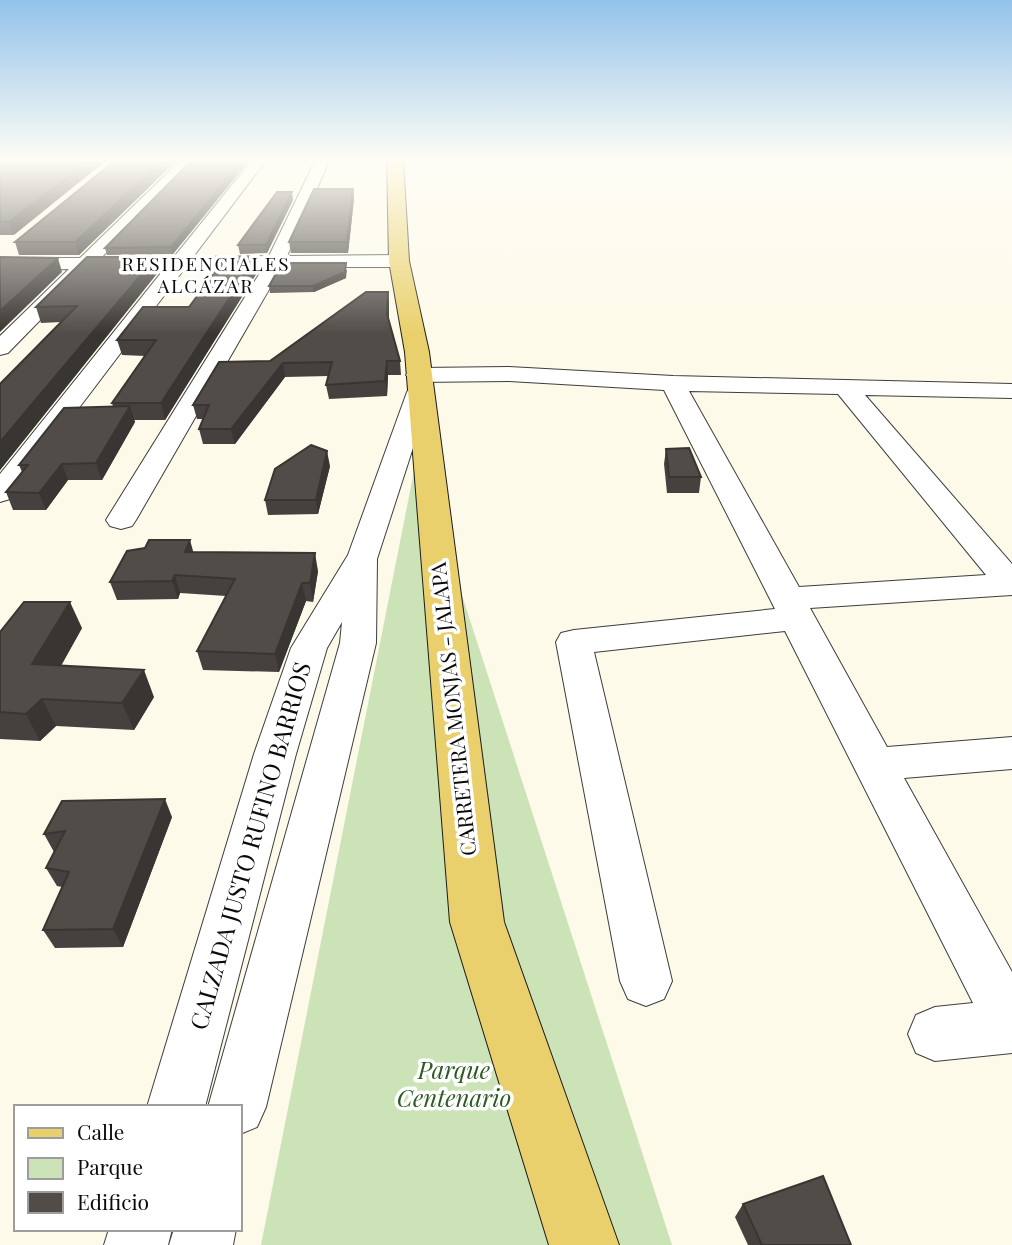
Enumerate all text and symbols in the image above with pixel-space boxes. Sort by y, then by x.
district label: RESIDENCIALES ALCÁZAR [121,250,291,298]
street label: CARRETERA MONJAS - JALAPA [423,560,481,857]
street label: CALZADA JUSTO RUFINO BARRIOS [181,658,317,1033]
park label: Parque Centenario [397,1053,511,1113]
legend [14,1105,242,1231]
text: Calle [77,1117,124,1145]
text: Parque [77,1152,143,1180]
text: Edificio [77,1187,149,1215]

